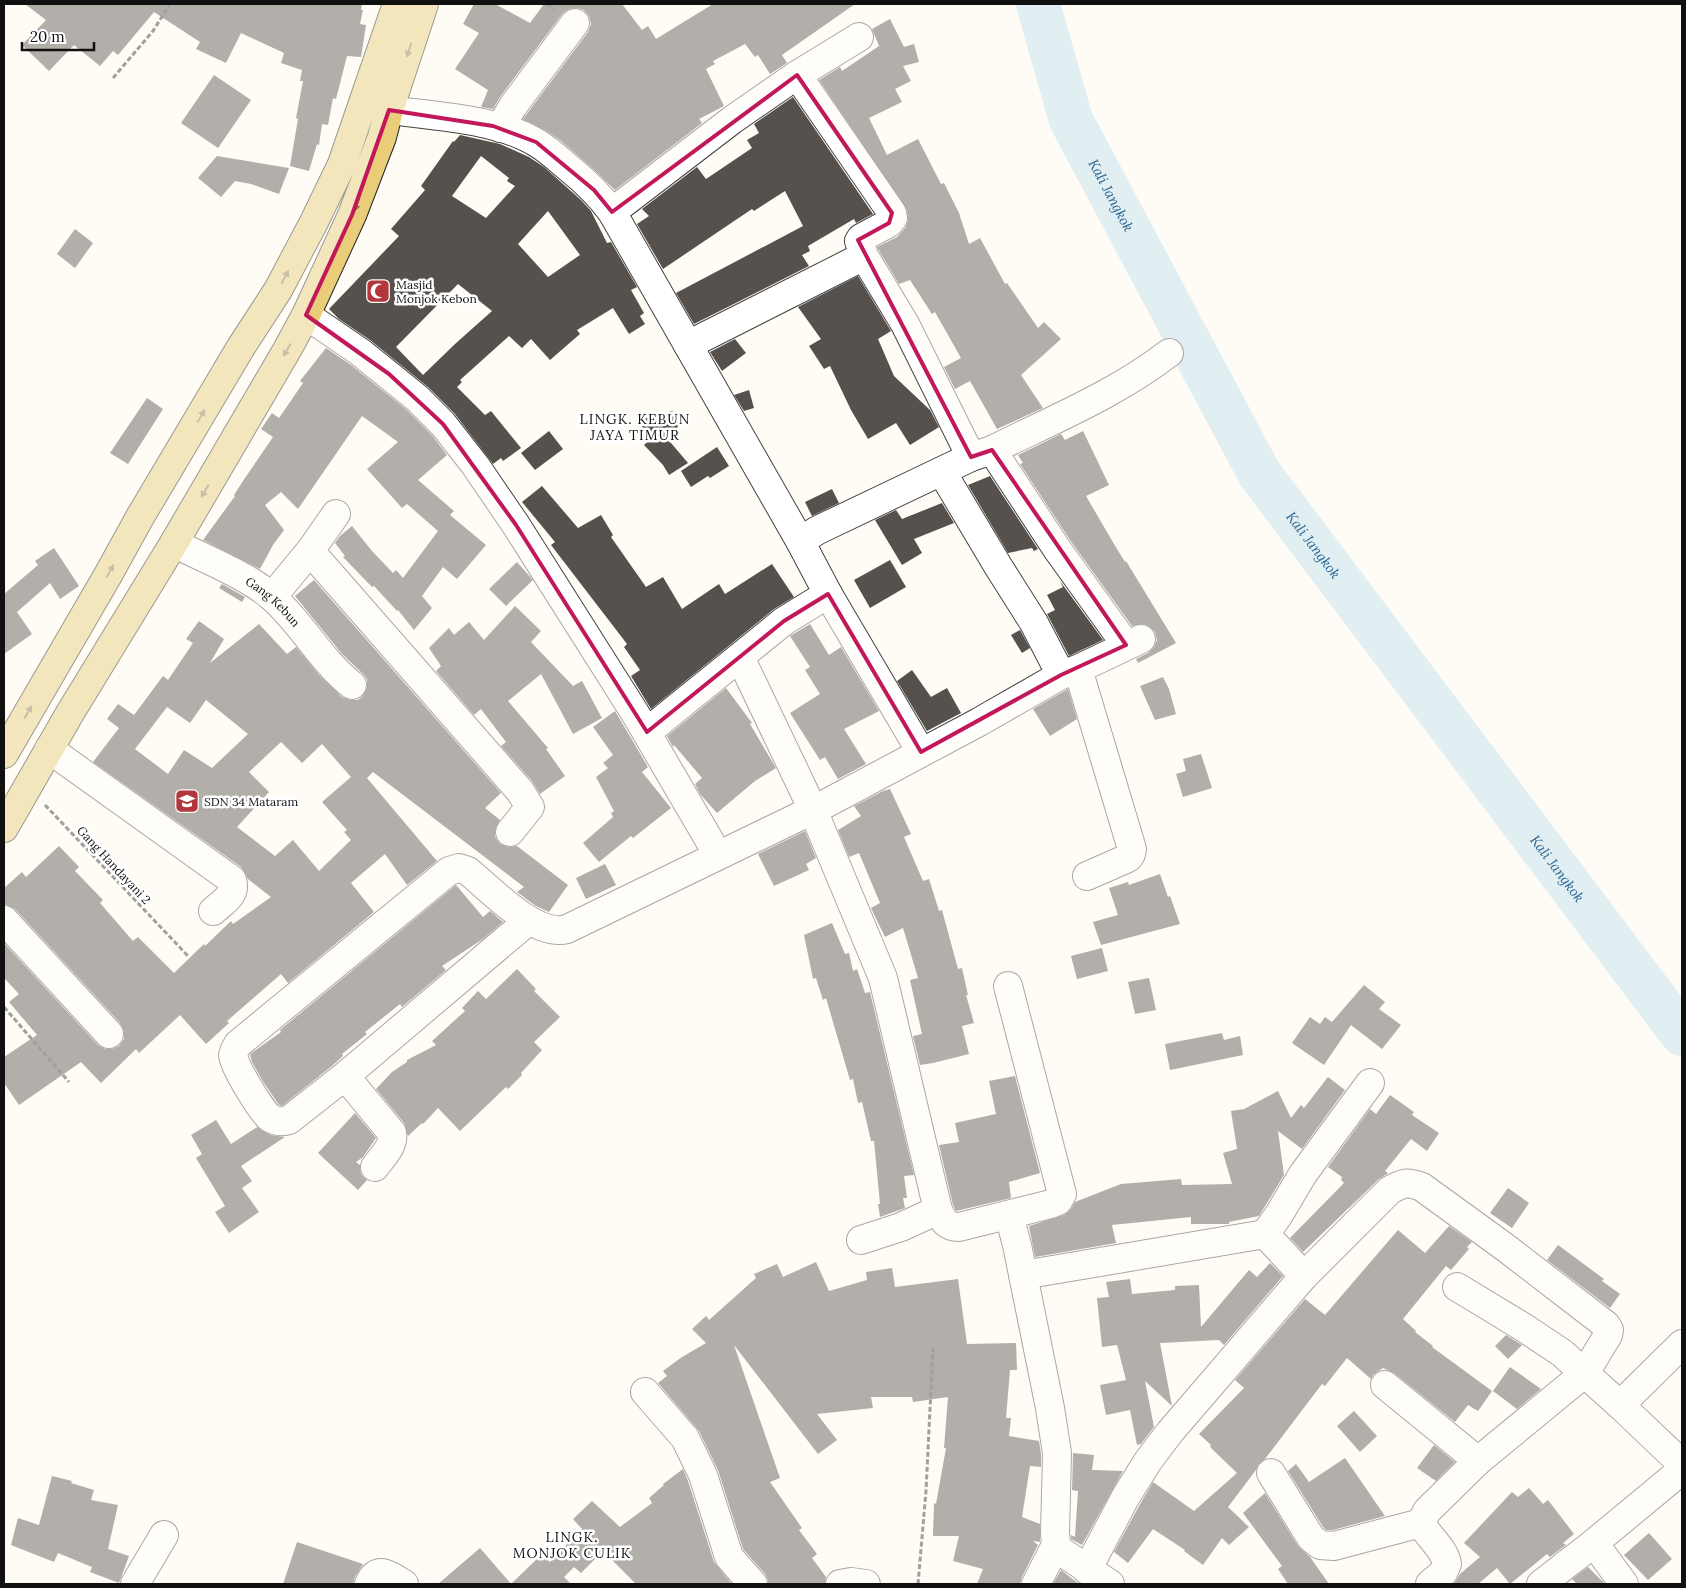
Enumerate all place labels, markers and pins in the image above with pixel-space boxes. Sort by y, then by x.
place label: Masjid Monjok Kebon [396,277,477,306]
mosque icon: Masjid Monjok Kebon [365,278,391,304]
school or university icon: SDN 34 Mataram [174,788,200,814]
place label: SDN 34 Mataram [204,794,299,809]

